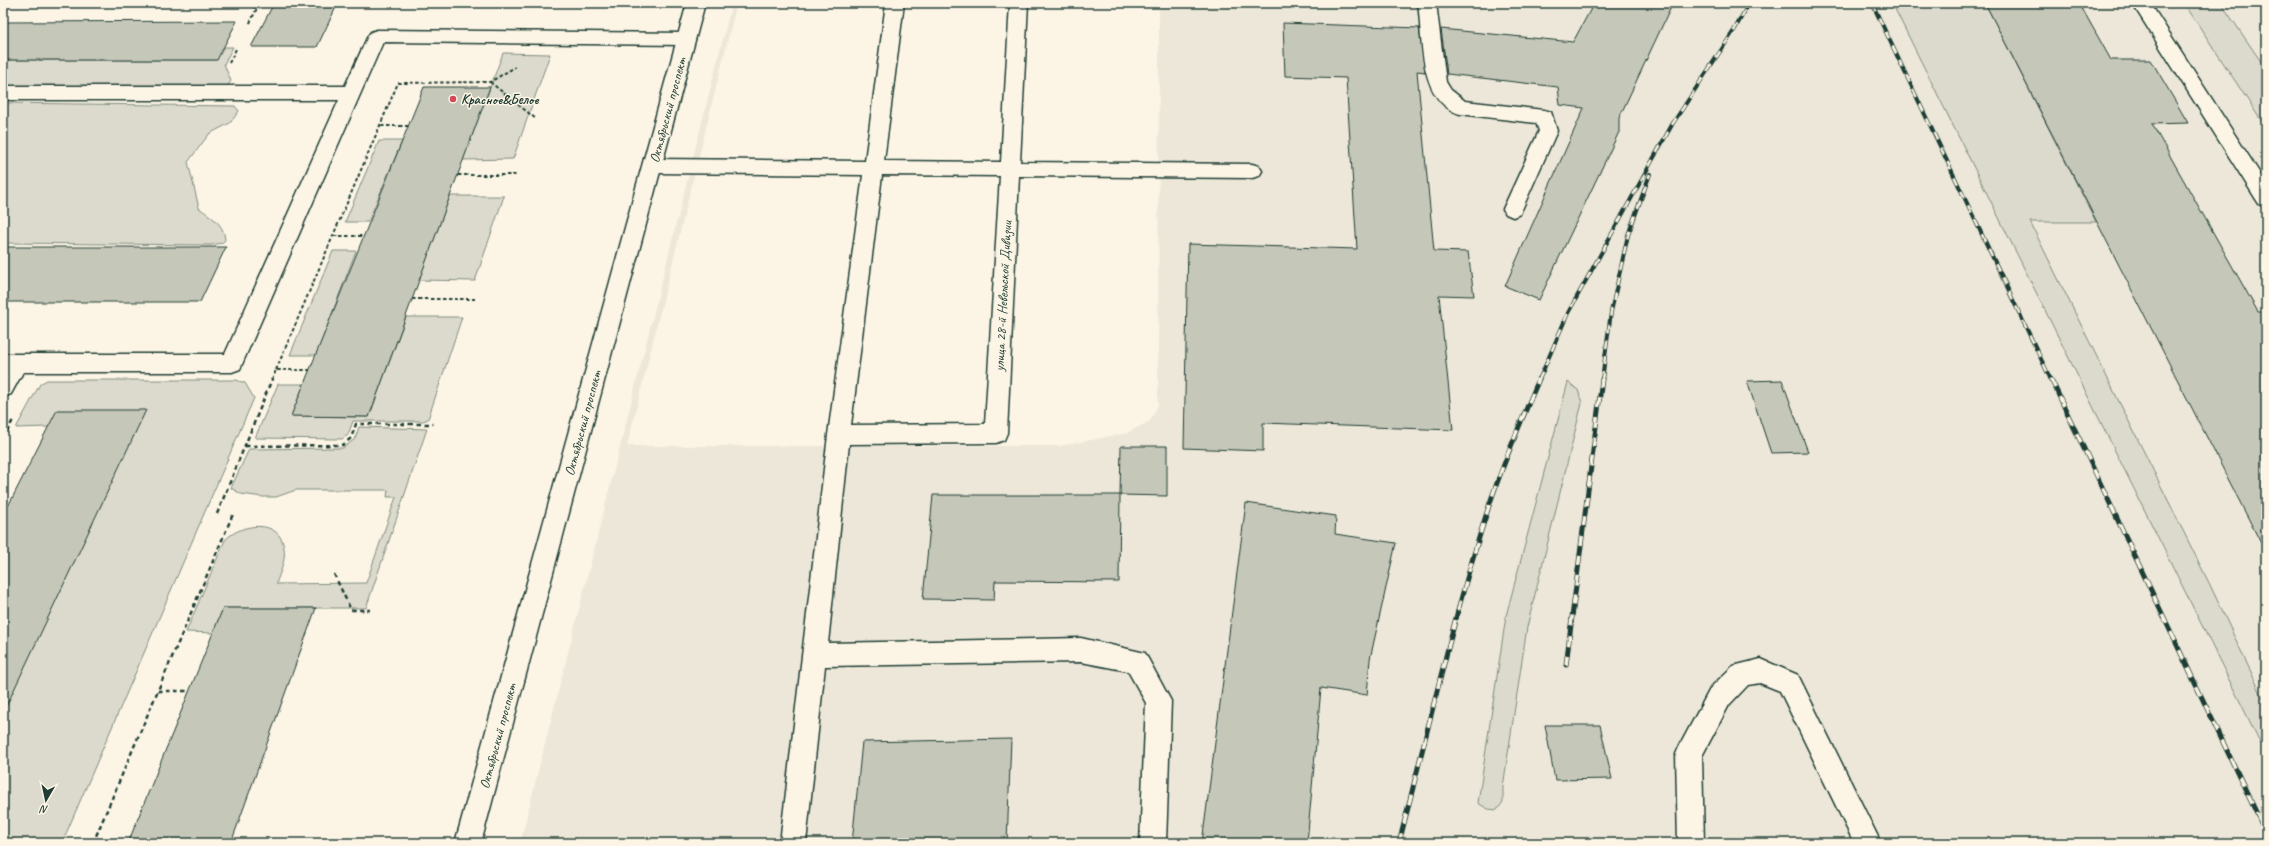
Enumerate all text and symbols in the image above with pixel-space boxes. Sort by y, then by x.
street label: Октябрьский проспект [646,54,691,165]
place label: Красное&Белое [461,91,540,108]
marker: Красное&Белое [448,94,458,104]
street label: улица 28-й Невельской Дивизии [991,220,1015,373]
street label: Октябрьский проспект [561,367,606,478]
street label: Октябрьский проспект [476,680,521,791]
north arrow [26,780,66,820]
text: N [38,802,49,817]

